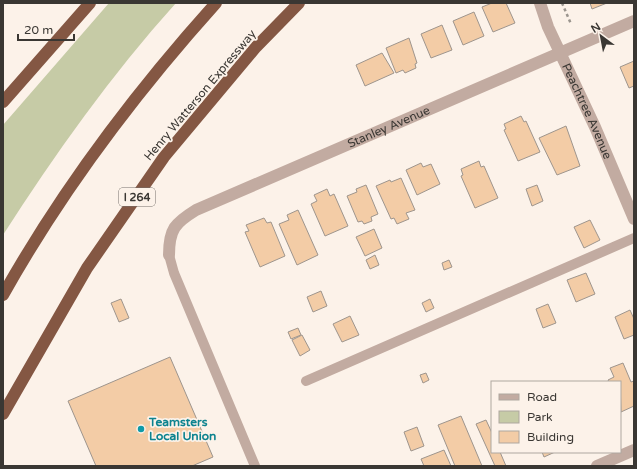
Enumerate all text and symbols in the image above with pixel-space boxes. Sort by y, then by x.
scale bar [18,16,74,42]
north arrow [581,16,621,56]
text: N [589,20,603,36]
text: 20 m [24,23,53,37]
street label: Henry Watterson Expressway [141,26,259,163]
street label: Peachtree Avenue [559,61,615,161]
street label: Stanley Avenue [345,103,432,151]
road number: I 264 [119,188,155,206]
legend [491,381,621,453]
text: Road [527,390,557,404]
text: Park [527,410,553,424]
place label: Teamsters Local Union [148,415,216,443]
marker: Teamsters Local Union [136,424,146,434]
text: Building [527,430,574,444]

